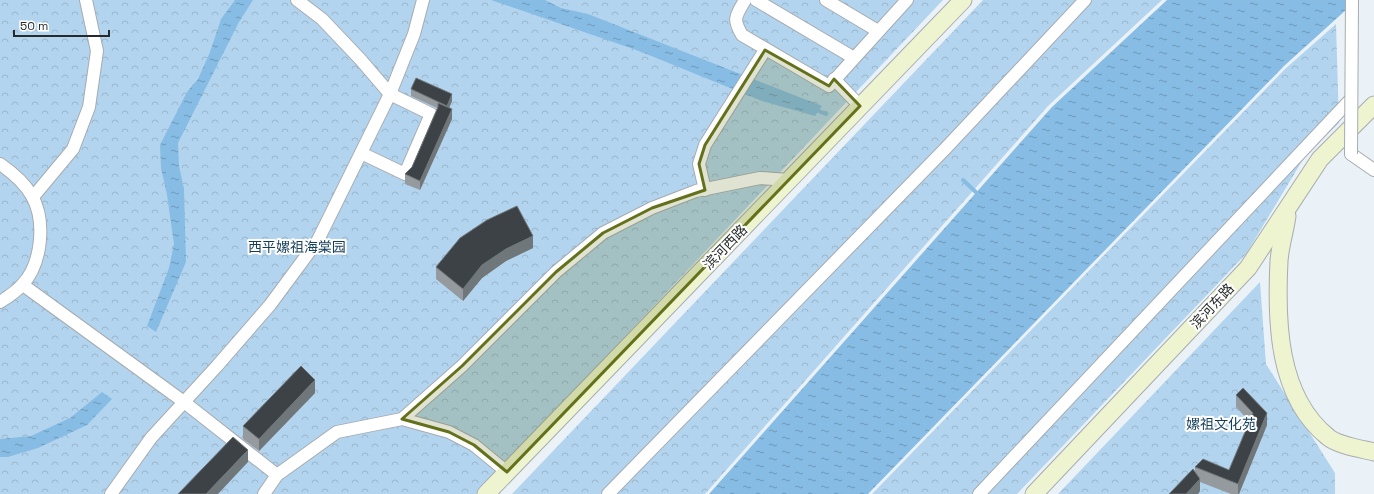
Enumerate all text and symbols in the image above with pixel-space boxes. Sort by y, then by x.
scale bar [14,12,109,38]
text: 50 m [20,18,48,34]
street label: 滨河西路 [699,221,751,273]
park label: 西平嫘祖海棠园 [248,238,346,256]
street label: 滨河东路 [1186,279,1238,333]
park label: 嫘祖文化苑 [1186,415,1256,433]

